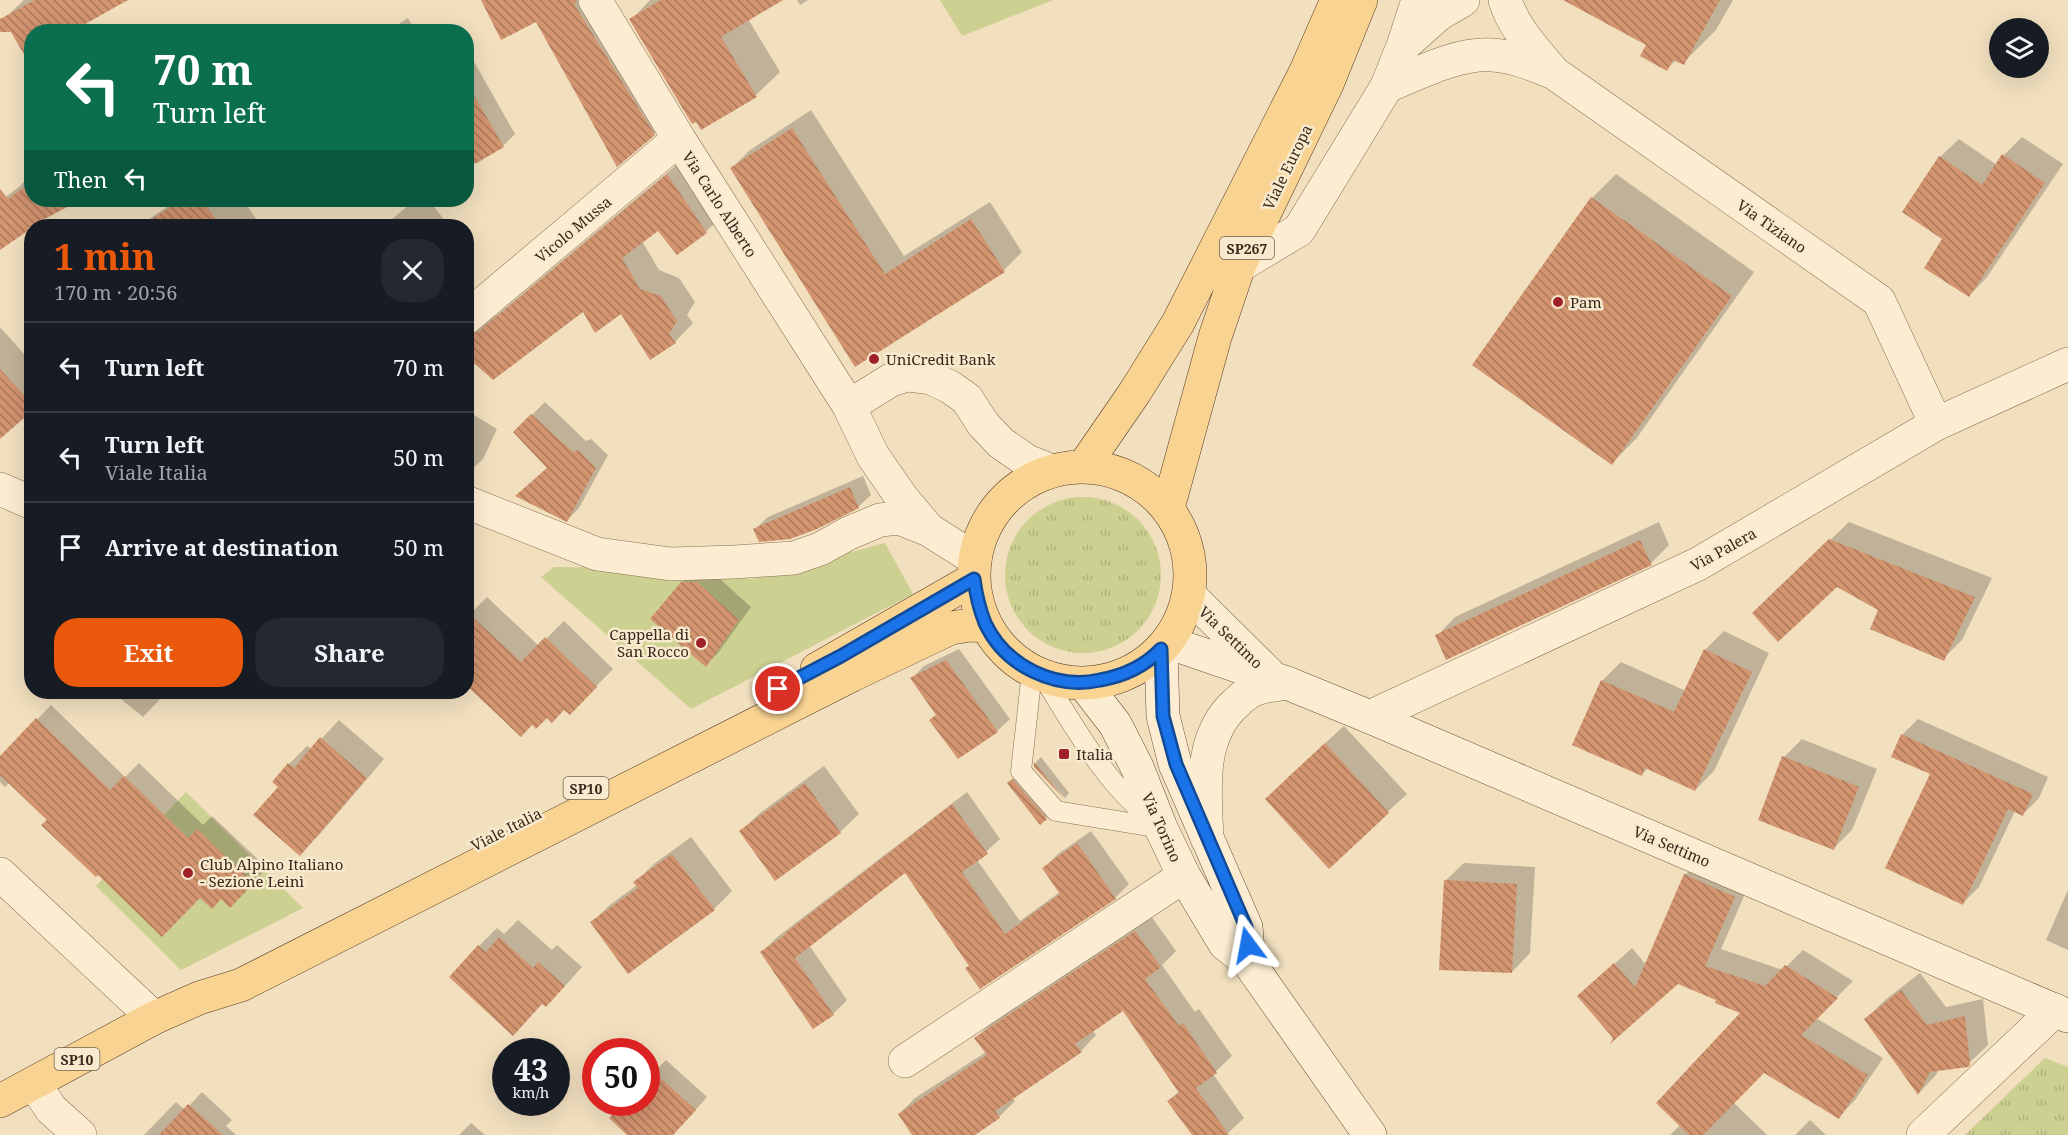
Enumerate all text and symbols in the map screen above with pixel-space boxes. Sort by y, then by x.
map controls [1989,18,2049,78]
button: layers [1989,18,2049,78]
text: 70 m [153,40,253,97]
icon: left [54,48,132,126]
text: Turn left [153,94,266,131]
street label: Viale Europa [1258,121,1316,213]
street label: Via Carlo Alberto [678,147,762,261]
icon: left [119,162,152,195]
text: Then [54,164,107,194]
street label: Vicolo Mussa [531,191,615,267]
street label: Via Tiziano [1733,195,1811,257]
text: 1 min [54,232,156,281]
road number: SP267 [1220,237,1274,259]
button: close [381,239,444,302]
text: 170 m · 20:56 [54,279,177,306]
place label: Pam [1570,292,1602,312]
marker: Pam [1551,295,1565,309]
place label: UniCredit Bank [886,349,996,369]
icon: left [54,351,87,384]
text: Turn left [105,352,204,382]
text: 70 m [393,352,444,382]
marker: UniCredit Bank [867,352,881,366]
text: Turn left [105,429,204,459]
icon: left [54,441,87,474]
text: 50 m [393,442,444,472]
text: Viale Italia [105,459,208,486]
street label: Via Palera [1686,523,1760,575]
icon: arrive [54,531,87,564]
text: Arrive at destination [105,532,339,562]
text: 50 m [393,532,444,562]
street label: Via Settimo [1195,601,1267,673]
button: Exit [54,618,243,687]
button: Share [255,618,444,687]
place label: Cappella di San Rocco [609,624,689,661]
marker: Cappella di San Rocco [694,636,708,650]
pin [752,663,803,714]
icon: arrive [761,672,794,705]
place label: Italia [1076,744,1113,764]
marker: Italia [1057,747,1071,761]
road number: SP10 [564,777,608,799]
street label: Via Torino [1138,789,1186,865]
street label: Viale Italia [467,803,545,855]
street label: Via Settimo [1631,821,1713,871]
place label: Club Alpino Italiano - Sezione Leinì [200,854,343,891]
marker: Club Alpino Italiano - Sezione Leinì [181,866,195,880]
position arrow [1216,913,1280,977]
speed limit sign: 50 [582,1038,660,1116]
road number: SP10 [54,1048,100,1070]
text: 43 [514,1049,548,1090]
text: km/h [513,1082,549,1102]

